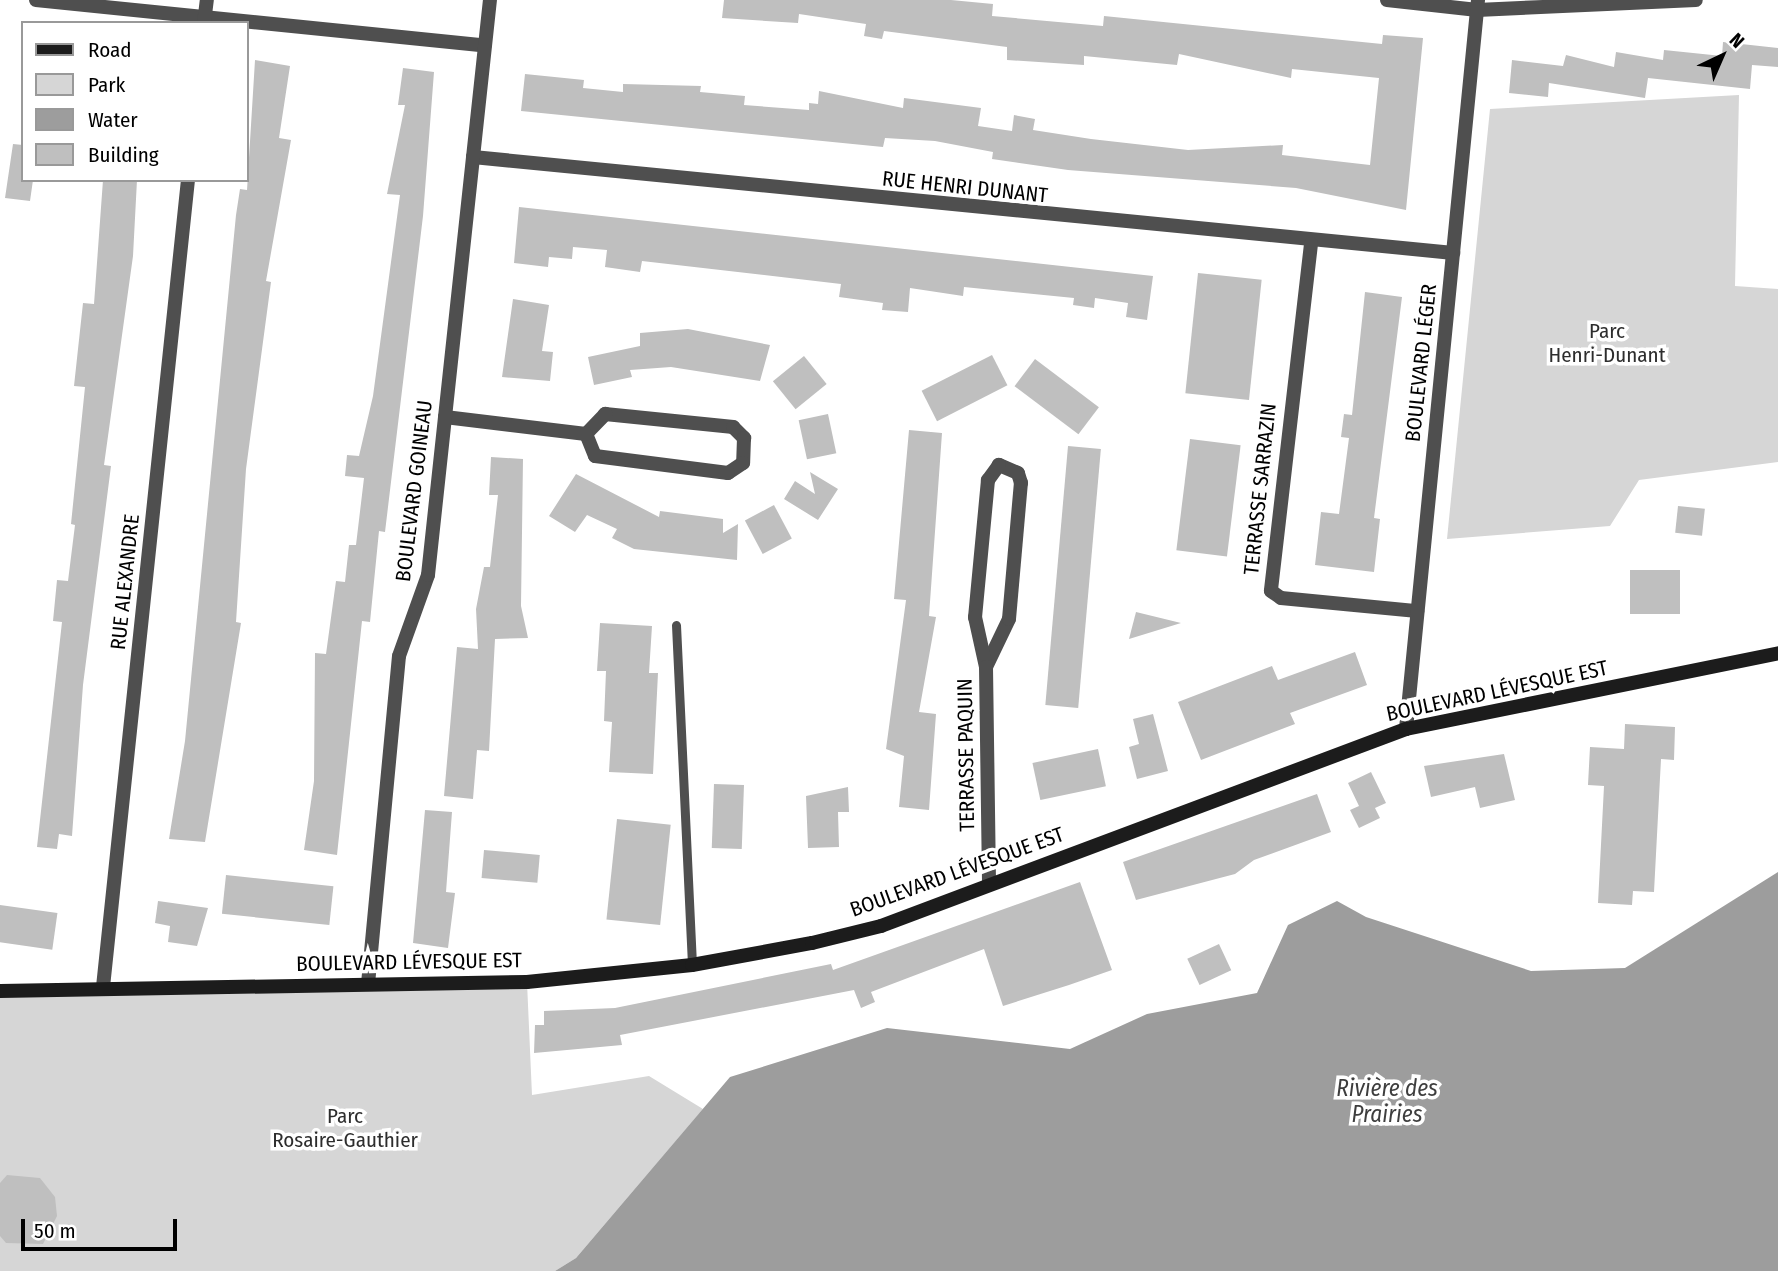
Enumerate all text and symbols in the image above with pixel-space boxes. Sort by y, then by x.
legend [21,21,248,182]
north arrow [1687,21,1757,91]
text: N [1725,28,1749,53]
text: Road [88,37,132,63]
text: Park [88,72,125,98]
text: Water [88,107,138,133]
text: Building [88,142,159,168]
street label: RUE HENRI DUNANT [881,166,1049,208]
street label: BOULEVARD LÉGER [1400,283,1442,443]
park label: Parc Henri-Dunant [1548,318,1666,368]
street label: BOULEVARD GOINEAU [390,399,438,583]
street label: TERRASSE SARRAZIN [1238,402,1282,576]
street label: RUE ALEXANDRE [105,513,145,651]
street label: BOULEVARD LÉVESQUE EST [1384,655,1610,727]
street label: TERRASSE PAQUIN [952,678,980,832]
street label: BOULEVARD LÉVESQUE EST [847,822,1067,922]
street label: BOULEVARD LÉVESQUE EST [296,947,522,977]
water label: Rivière des Prairies [1336,1074,1438,1128]
park label: Parc Rosaire-Gauthier [272,1103,418,1153]
scale bar [24,1204,180,1248]
text: 50 m [34,1218,76,1244]

